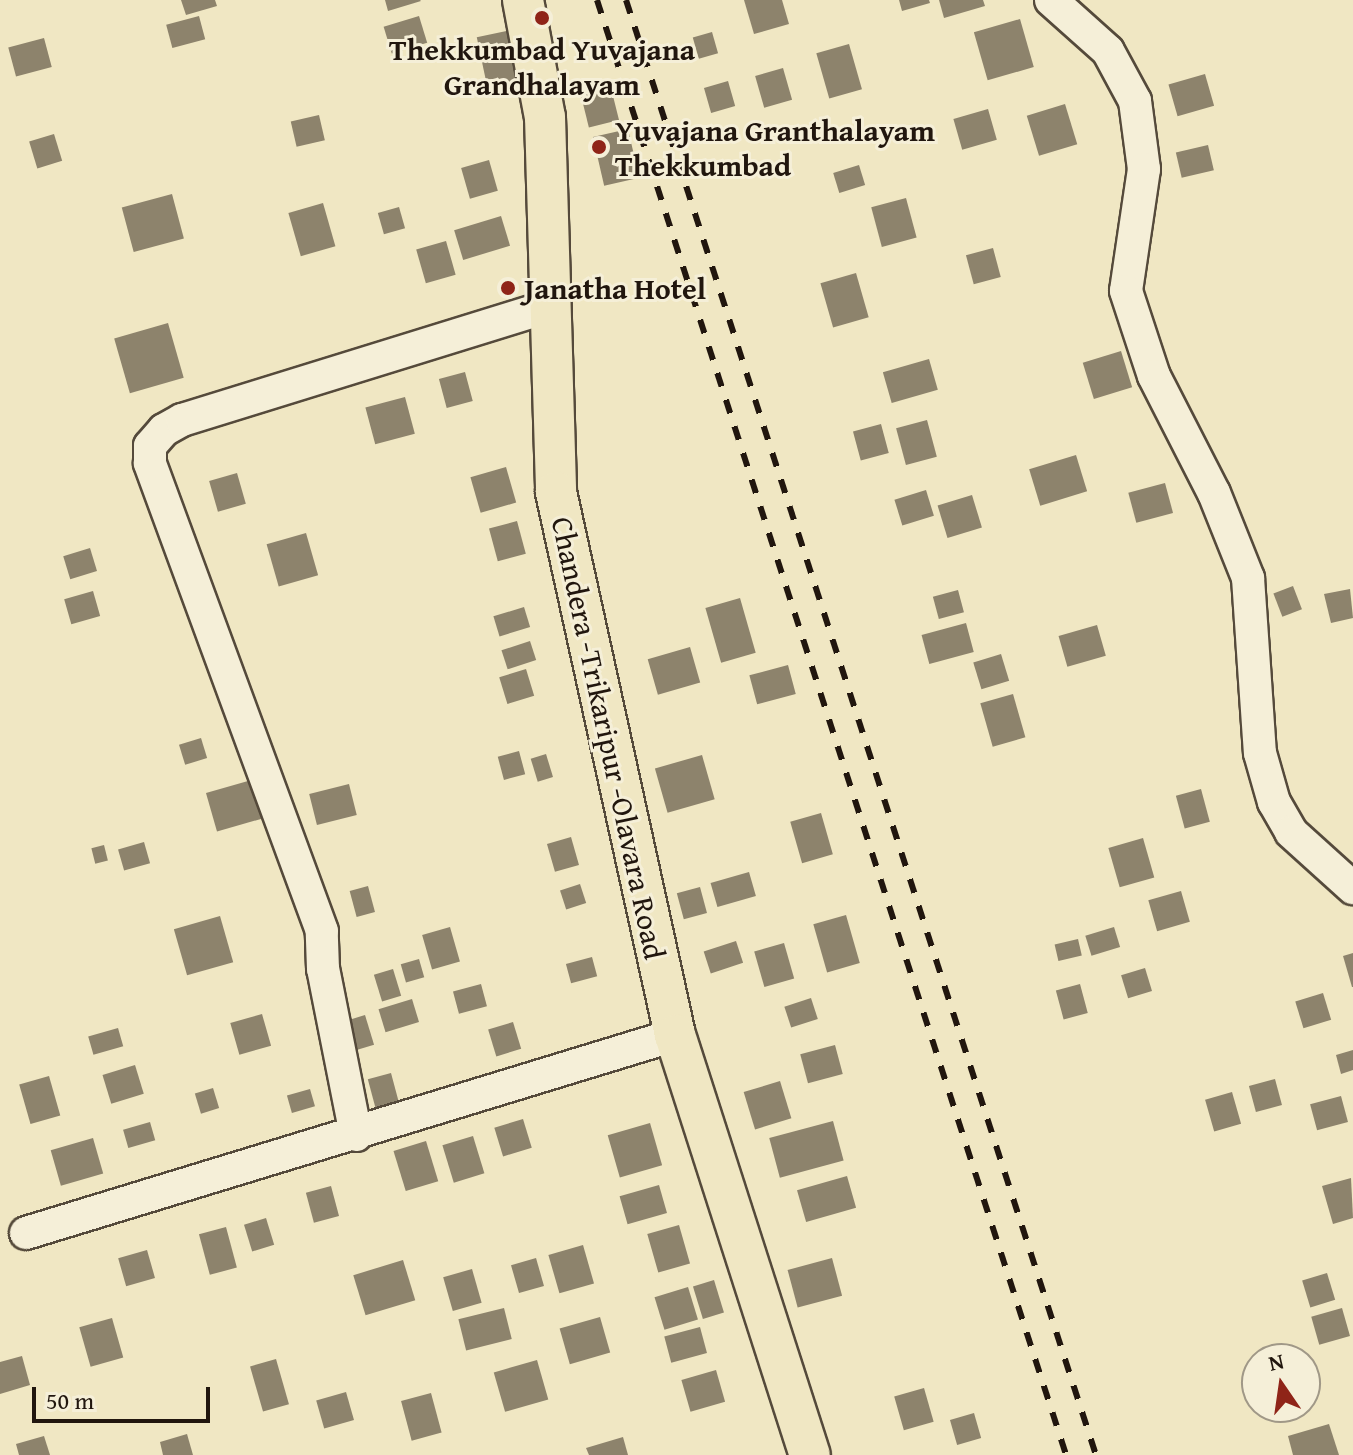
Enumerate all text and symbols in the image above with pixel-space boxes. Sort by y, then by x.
marker: Thekkumbad Yuvajana Grandhalayam [533,9,551,27]
place label: Thekkumbad Yuvajana Grandhalayam [389,31,695,102]
place label: Yuvajana Granthalayam Thekkumbad [615,112,935,182]
marker: Yuvajana Granthalayam Thekkumbad [590,138,608,156]
place label: Janatha Hotel [524,270,706,306]
marker: Janatha Hotel [499,279,517,297]
street label: Chandera -Trikaripur -Olavara Road [544,513,674,963]
north arrow [1241,1343,1321,1423]
text: N [1265,1344,1287,1379]
scale bar [36,1371,214,1421]
text: 50 m [46,1383,94,1418]

